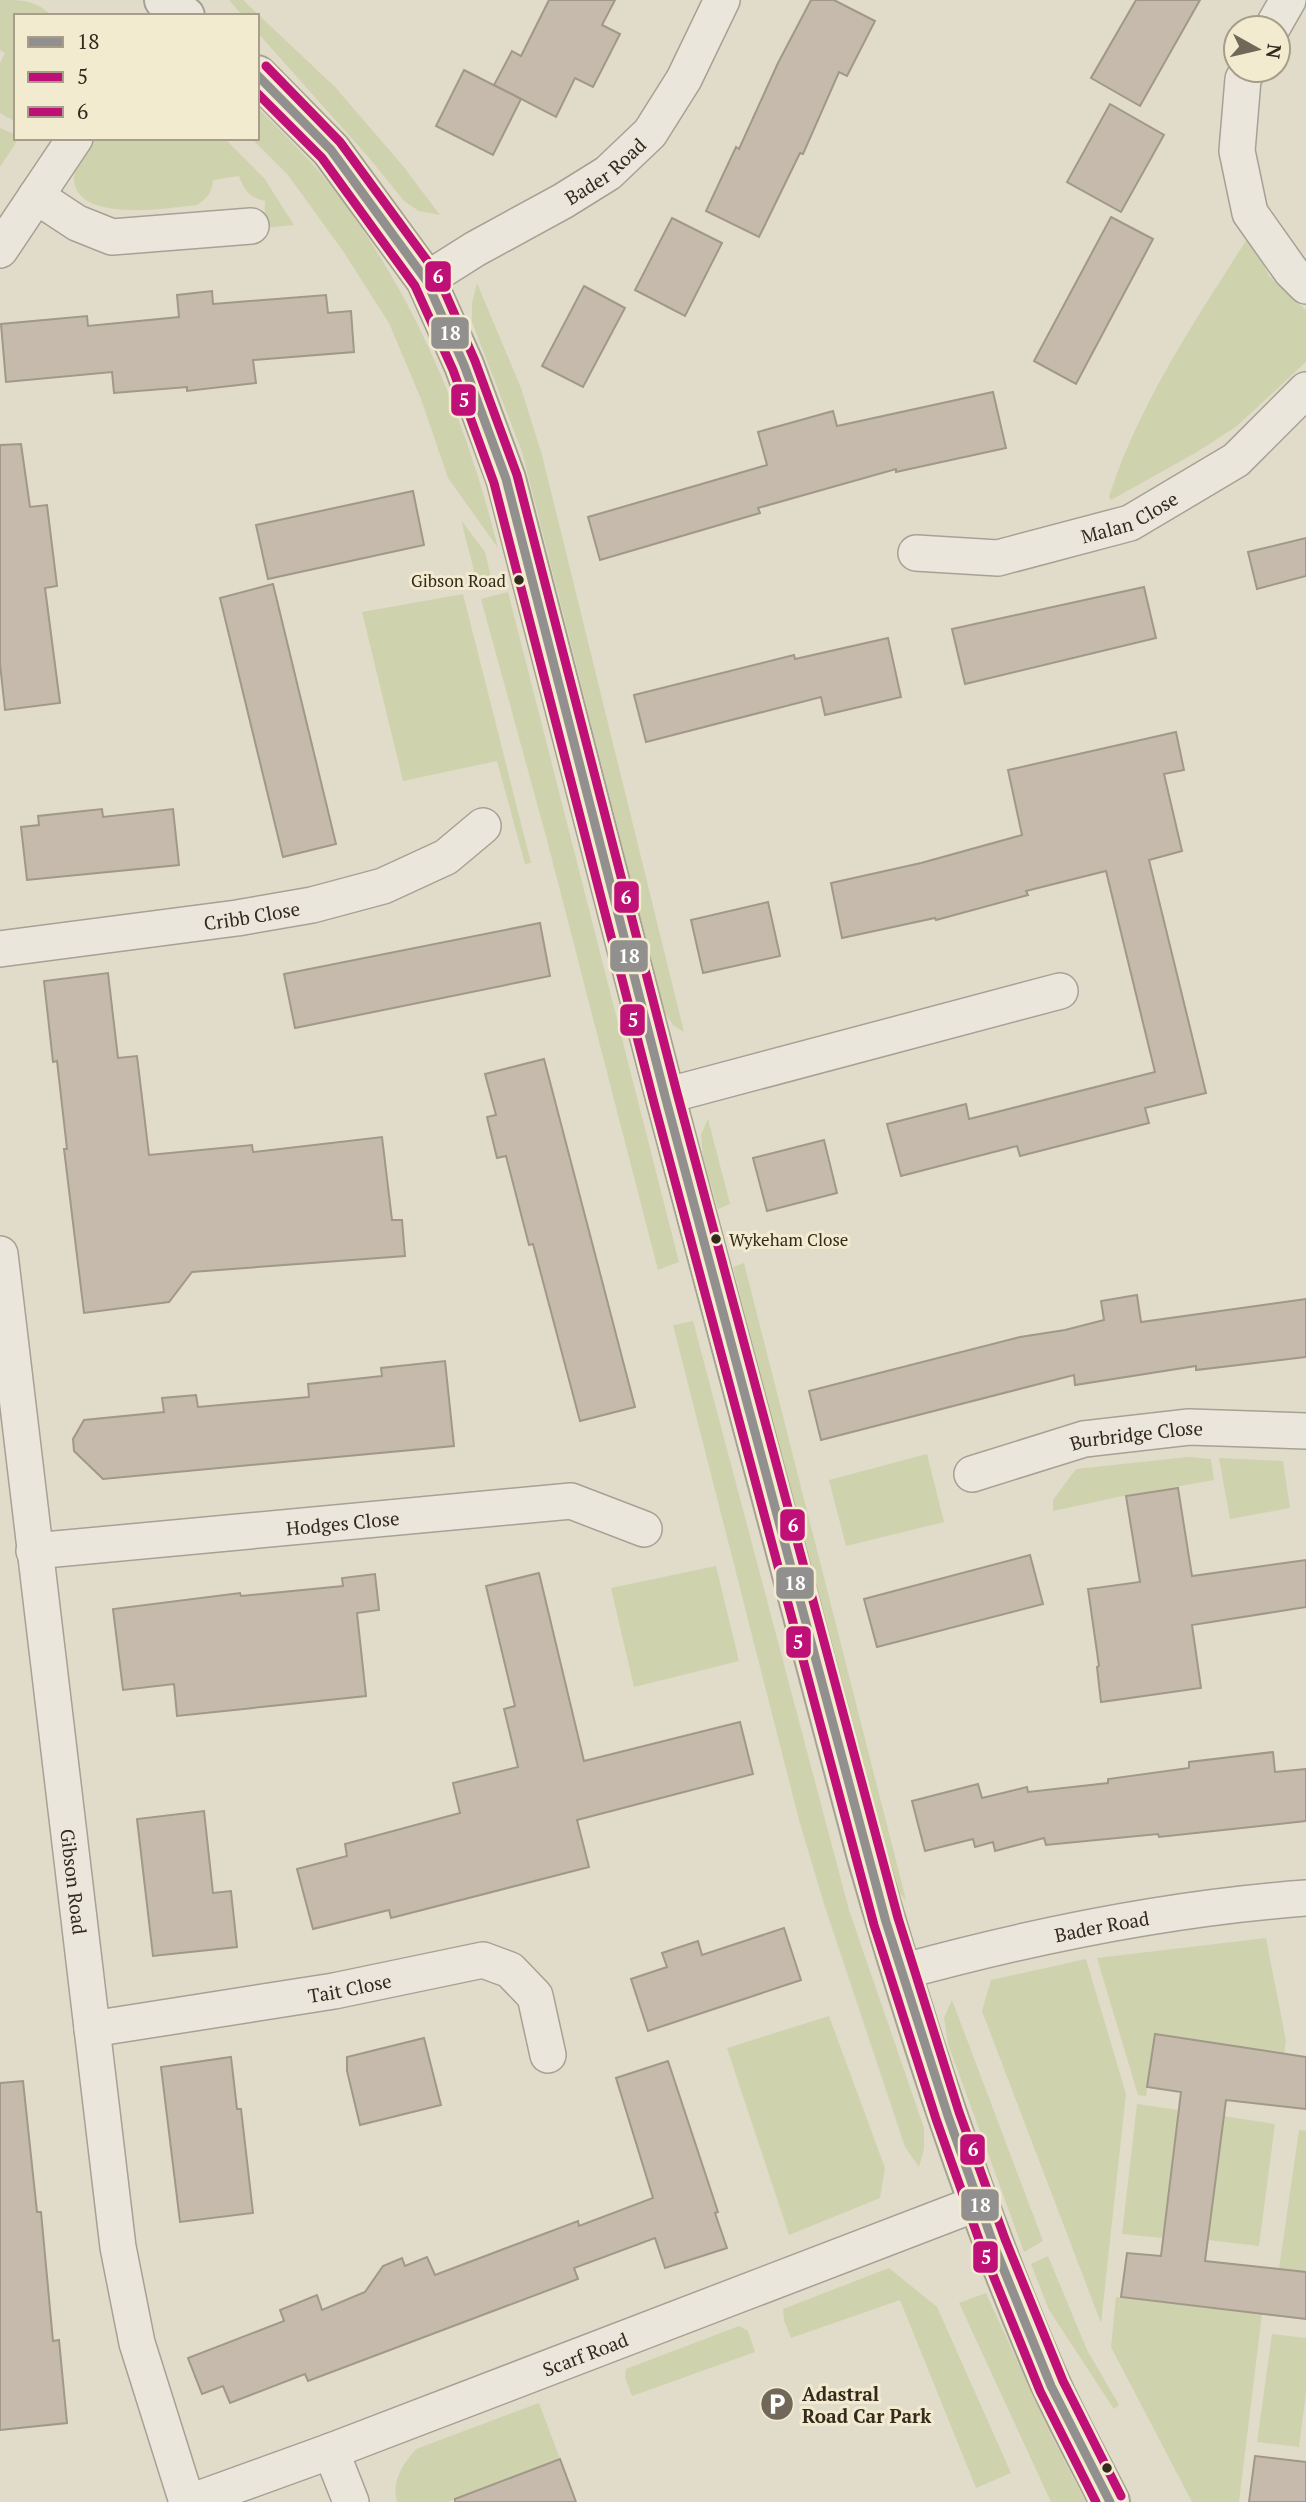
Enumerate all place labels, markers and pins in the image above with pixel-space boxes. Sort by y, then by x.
place label: Gibson Road [411,569,507,592]
marker: Gibson Road [512,573,526,587]
place label: Wykeham Close [729,1228,848,1251]
marker: Wykeham Close [709,1232,723,1246]
place label: Adastral Road Car Park [802,2381,932,2428]
parking icon: Adastral Road Car Park [758,2385,796,2423]
unlabelled marker [1100,2461,1114,2475]

